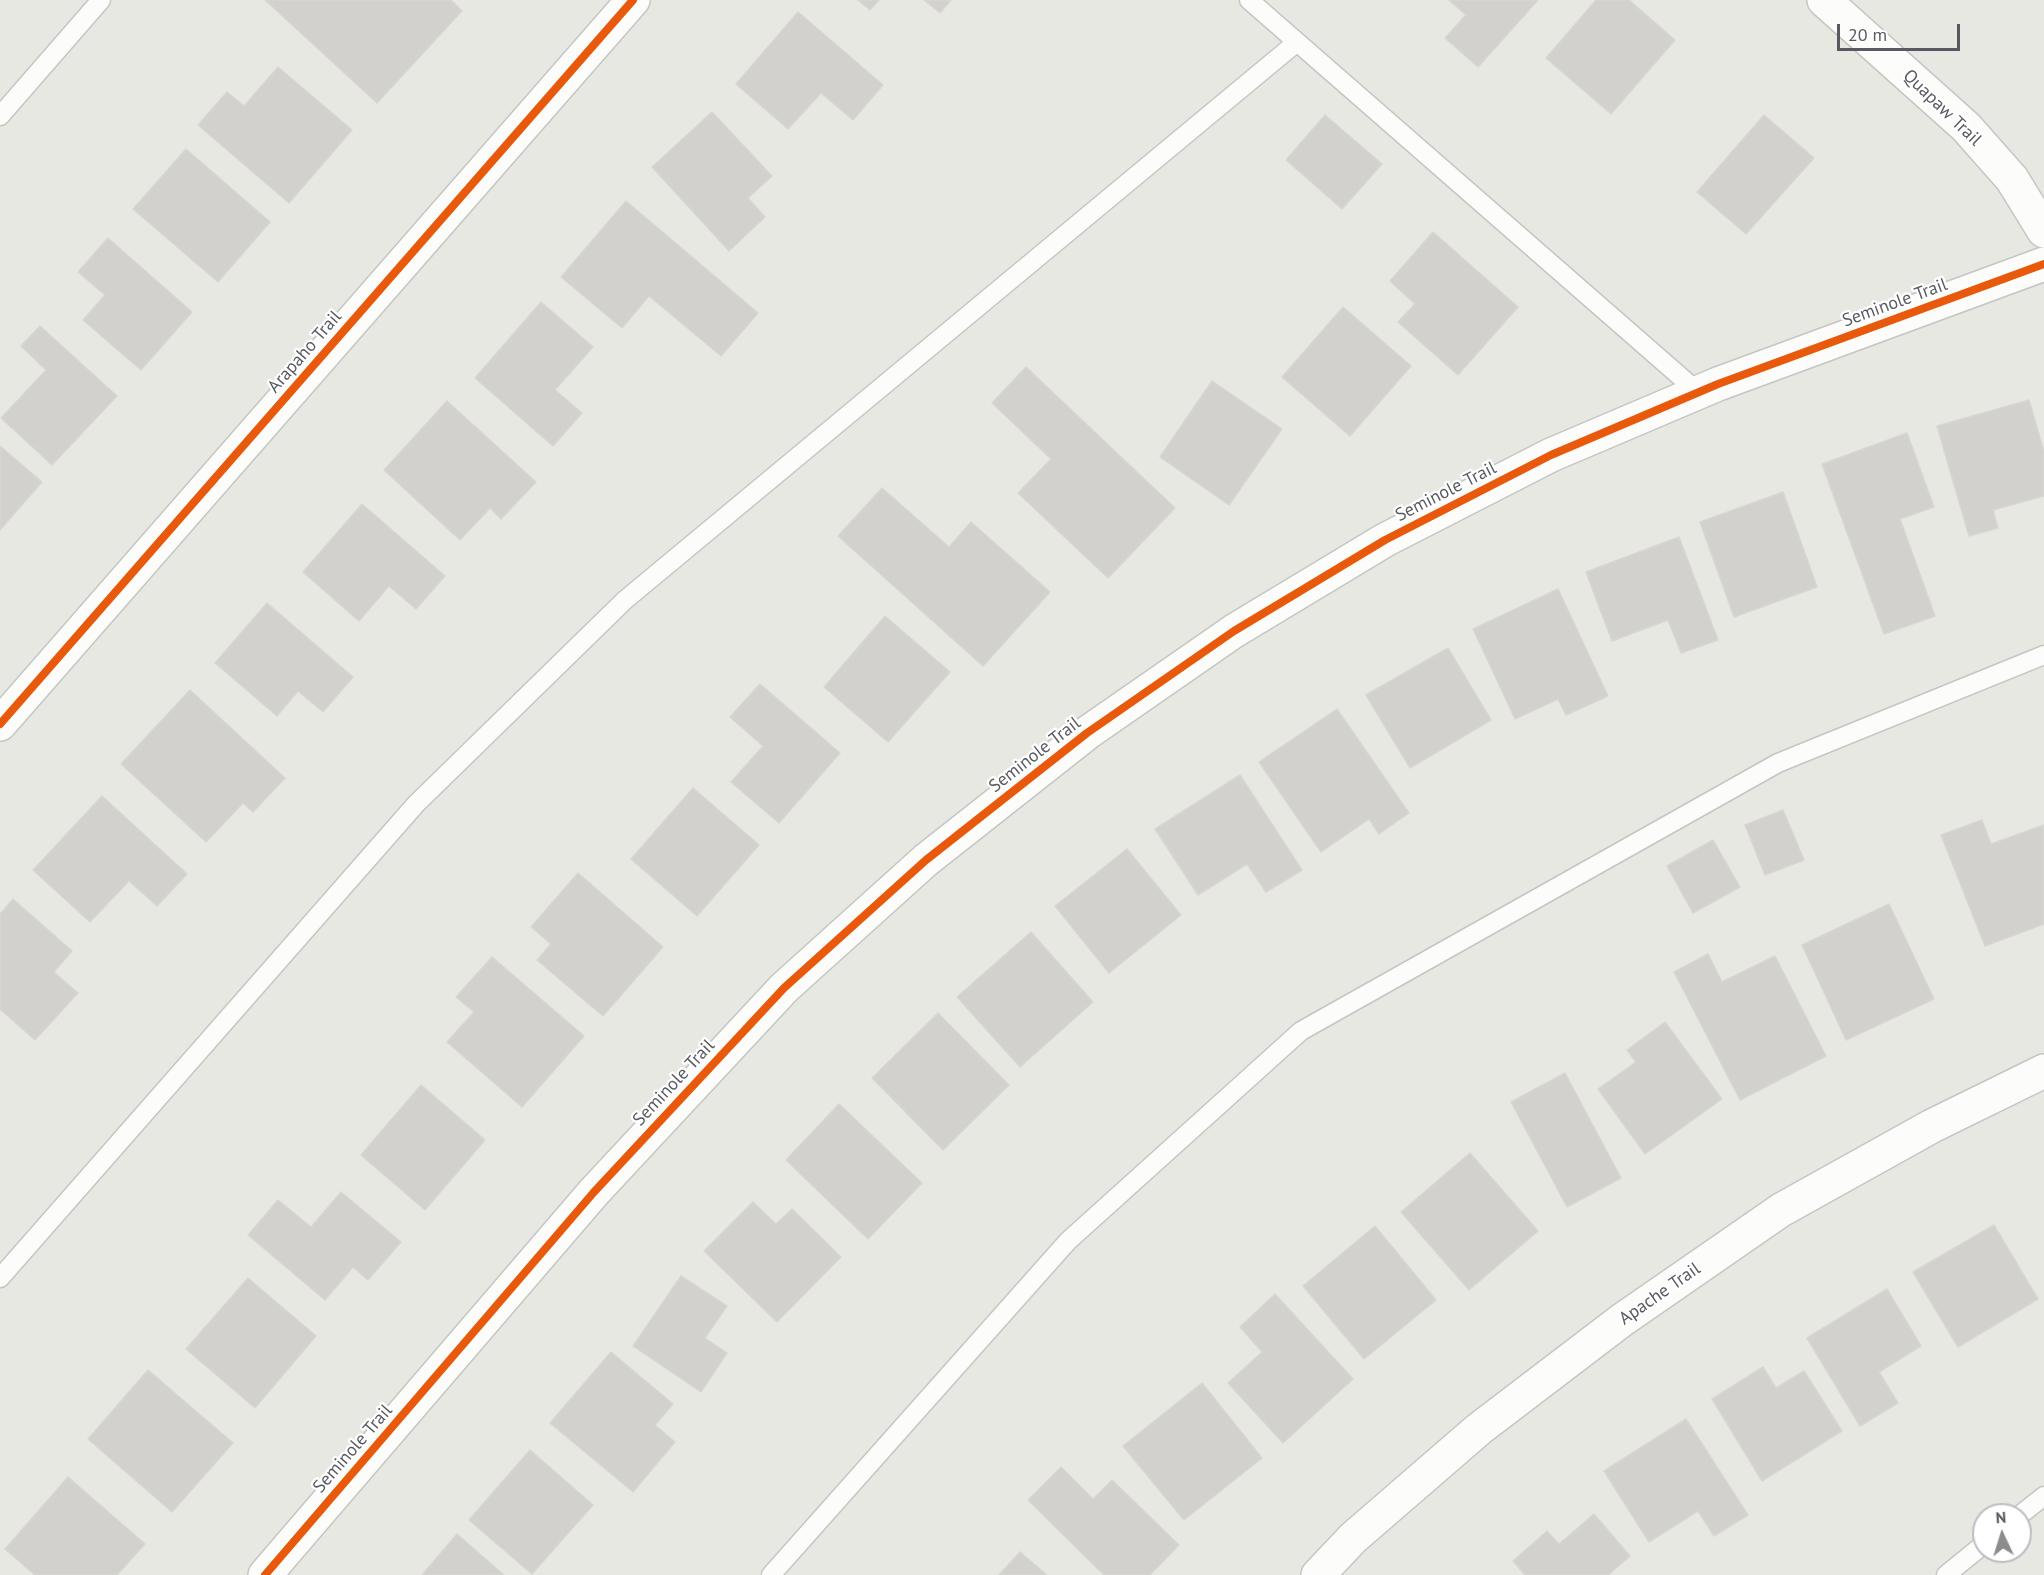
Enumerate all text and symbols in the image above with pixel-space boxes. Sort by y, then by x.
scale bar [1840,12,1963,50]
text: 20 m [1848,23,1887,46]
street label: Quapaw Trail [1898,65,1986,151]
street label: Seminole Trail [1840,274,1950,332]
street label: Arapaho Trail [263,307,347,397]
street label: Seminole Trail [1392,457,1500,527]
street label: Seminole Trail [985,713,1085,797]
street label: Seminole Trail [629,1035,719,1131]
street label: Apache Trail [1615,1258,1705,1330]
street label: Seminole Trail [309,1400,397,1498]
north arrow [1972,1503,2032,1563]
text: N [1995,1507,2007,1527]

